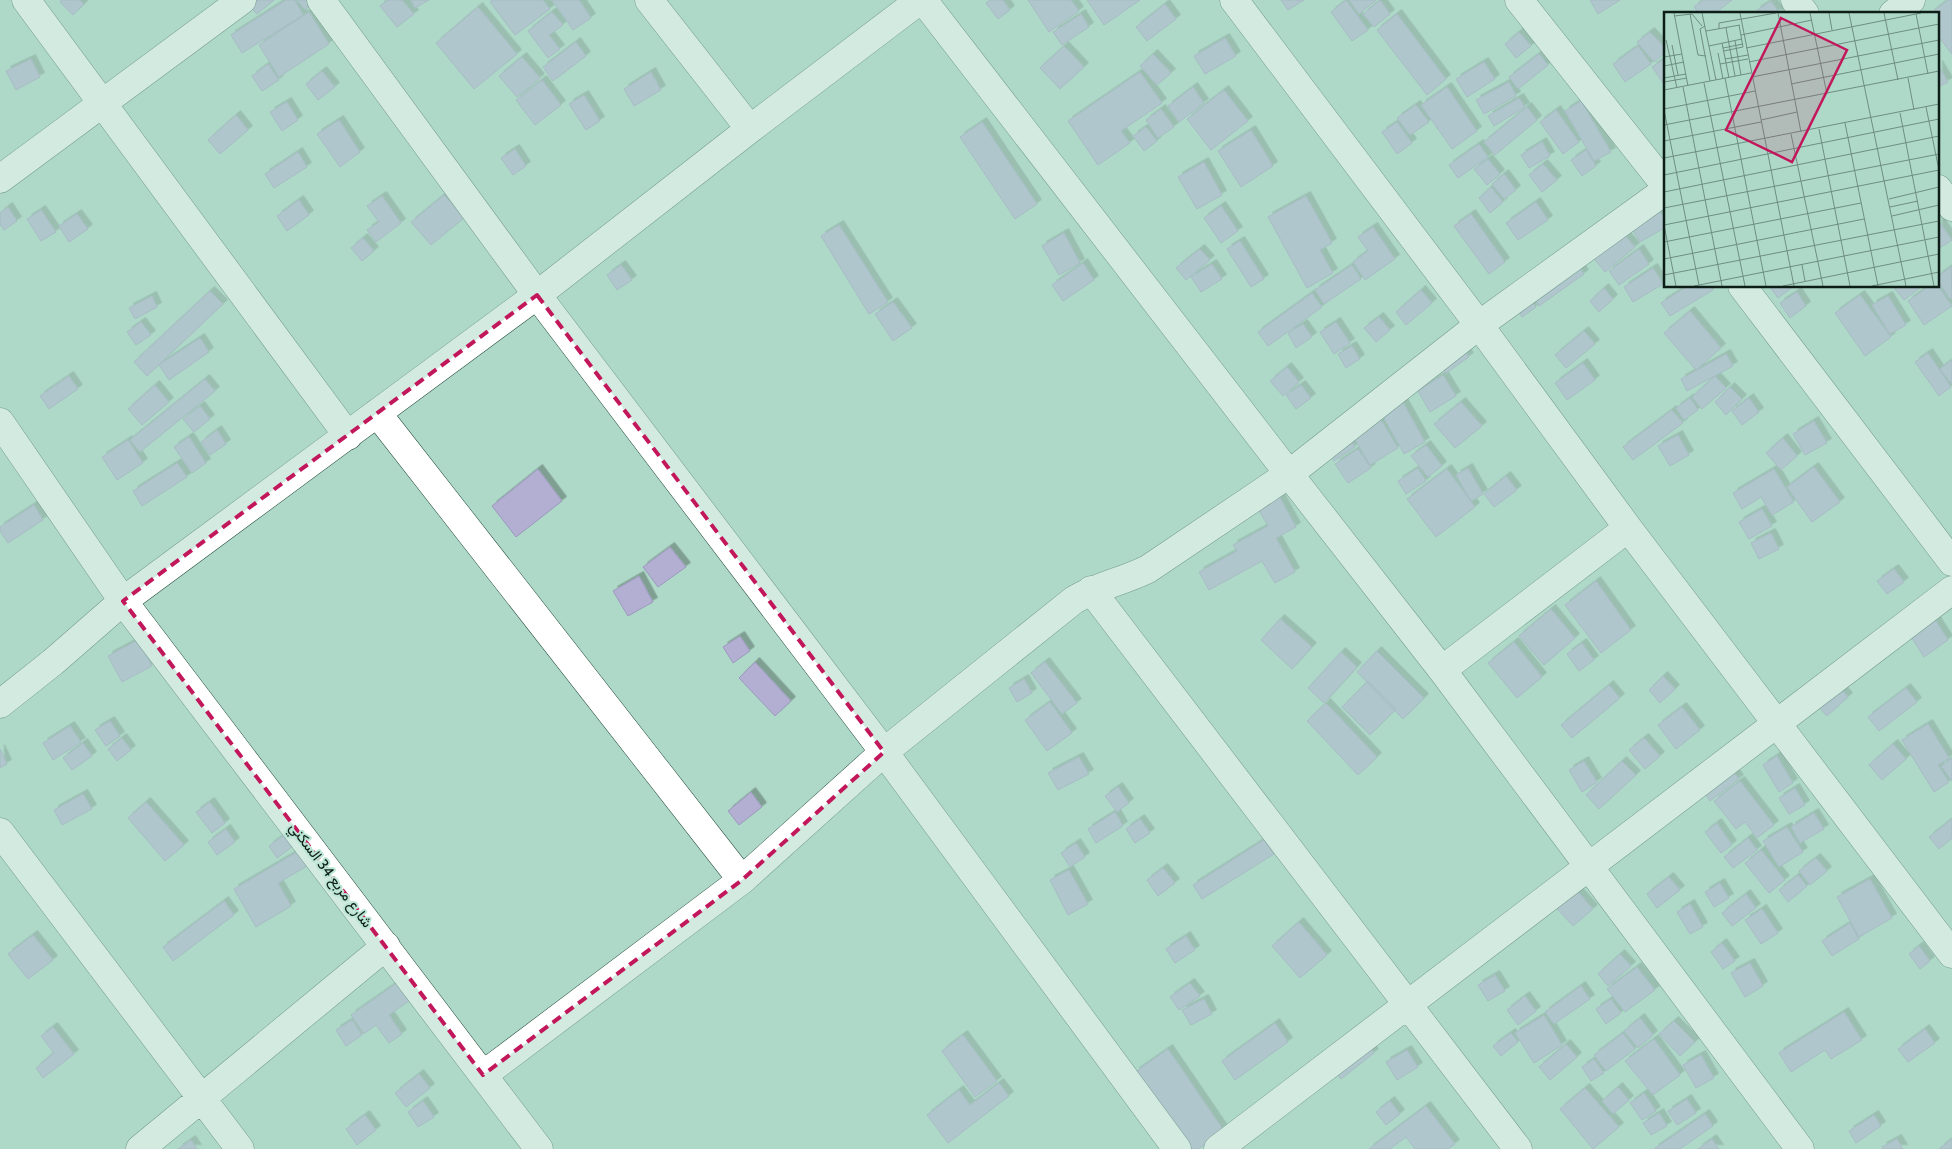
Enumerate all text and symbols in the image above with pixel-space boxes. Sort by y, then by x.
inset map [1664,12,1940,288]
street label: شارع مربع 34 السكني [282,819,376,934]

